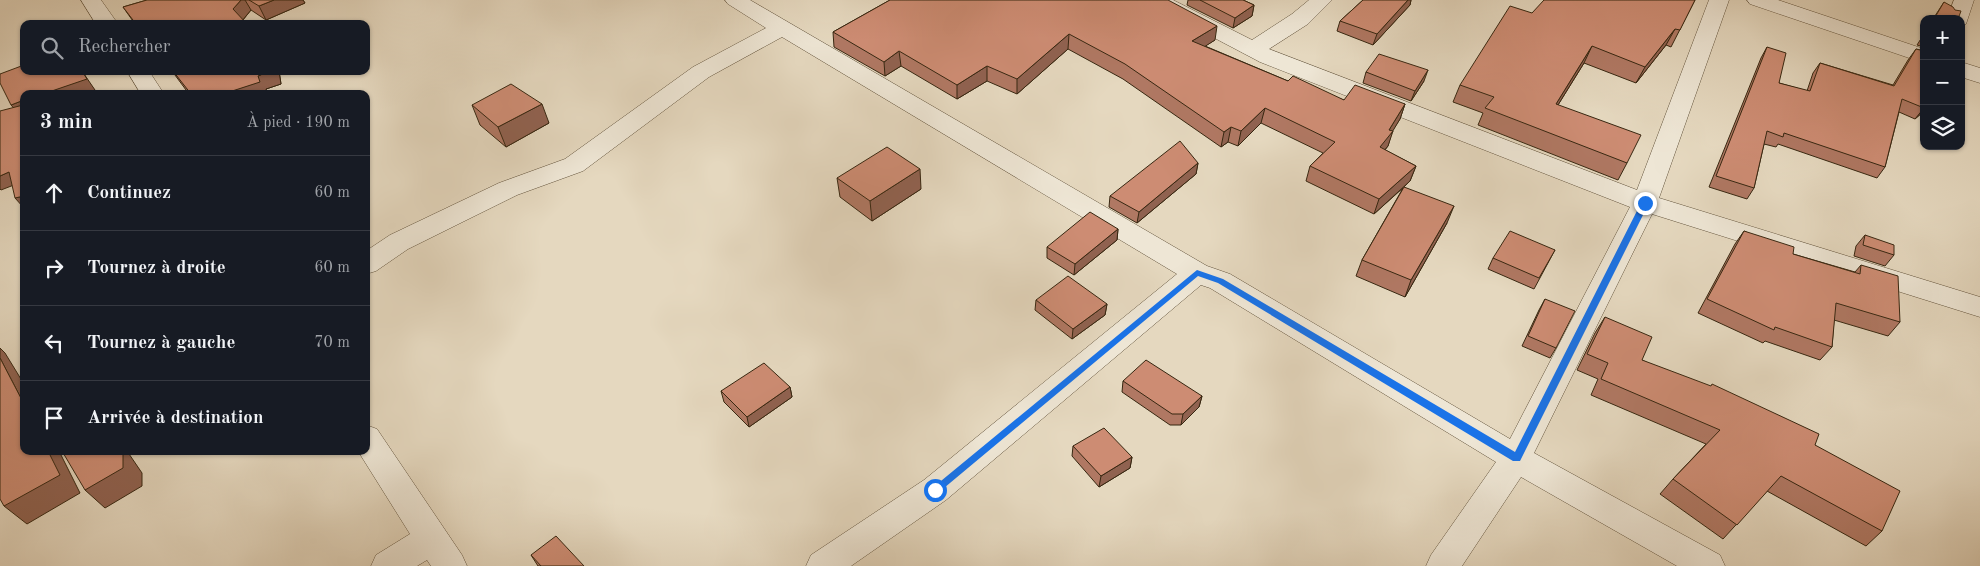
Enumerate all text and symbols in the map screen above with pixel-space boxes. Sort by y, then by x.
map controls [1920,15,1965,150]
button: + [1920,15,1965,60]
search box [20,20,370,75]
icon: search [38,34,66,62]
text: Rechercher [78,38,171,57]
button: − [1920,60,1965,105]
button: layers [1920,105,1965,150]
text: 3 min [40,112,93,133]
text: À pied · 190 m [247,115,350,131]
icon: ahead [40,179,68,207]
text: Continuez [87,184,171,203]
text: 60 m [314,185,350,201]
route end [1634,192,1657,215]
icon: right [40,254,68,282]
text: Tournez à droite [87,259,226,278]
text: 60 m [314,260,350,276]
icon: left [40,329,68,357]
text: Tournez à gauche [87,334,235,353]
text: 70 m [314,335,350,351]
icon: arrive [40,404,68,432]
text: Arrivée à destination [87,409,263,428]
route start [924,479,947,502]

